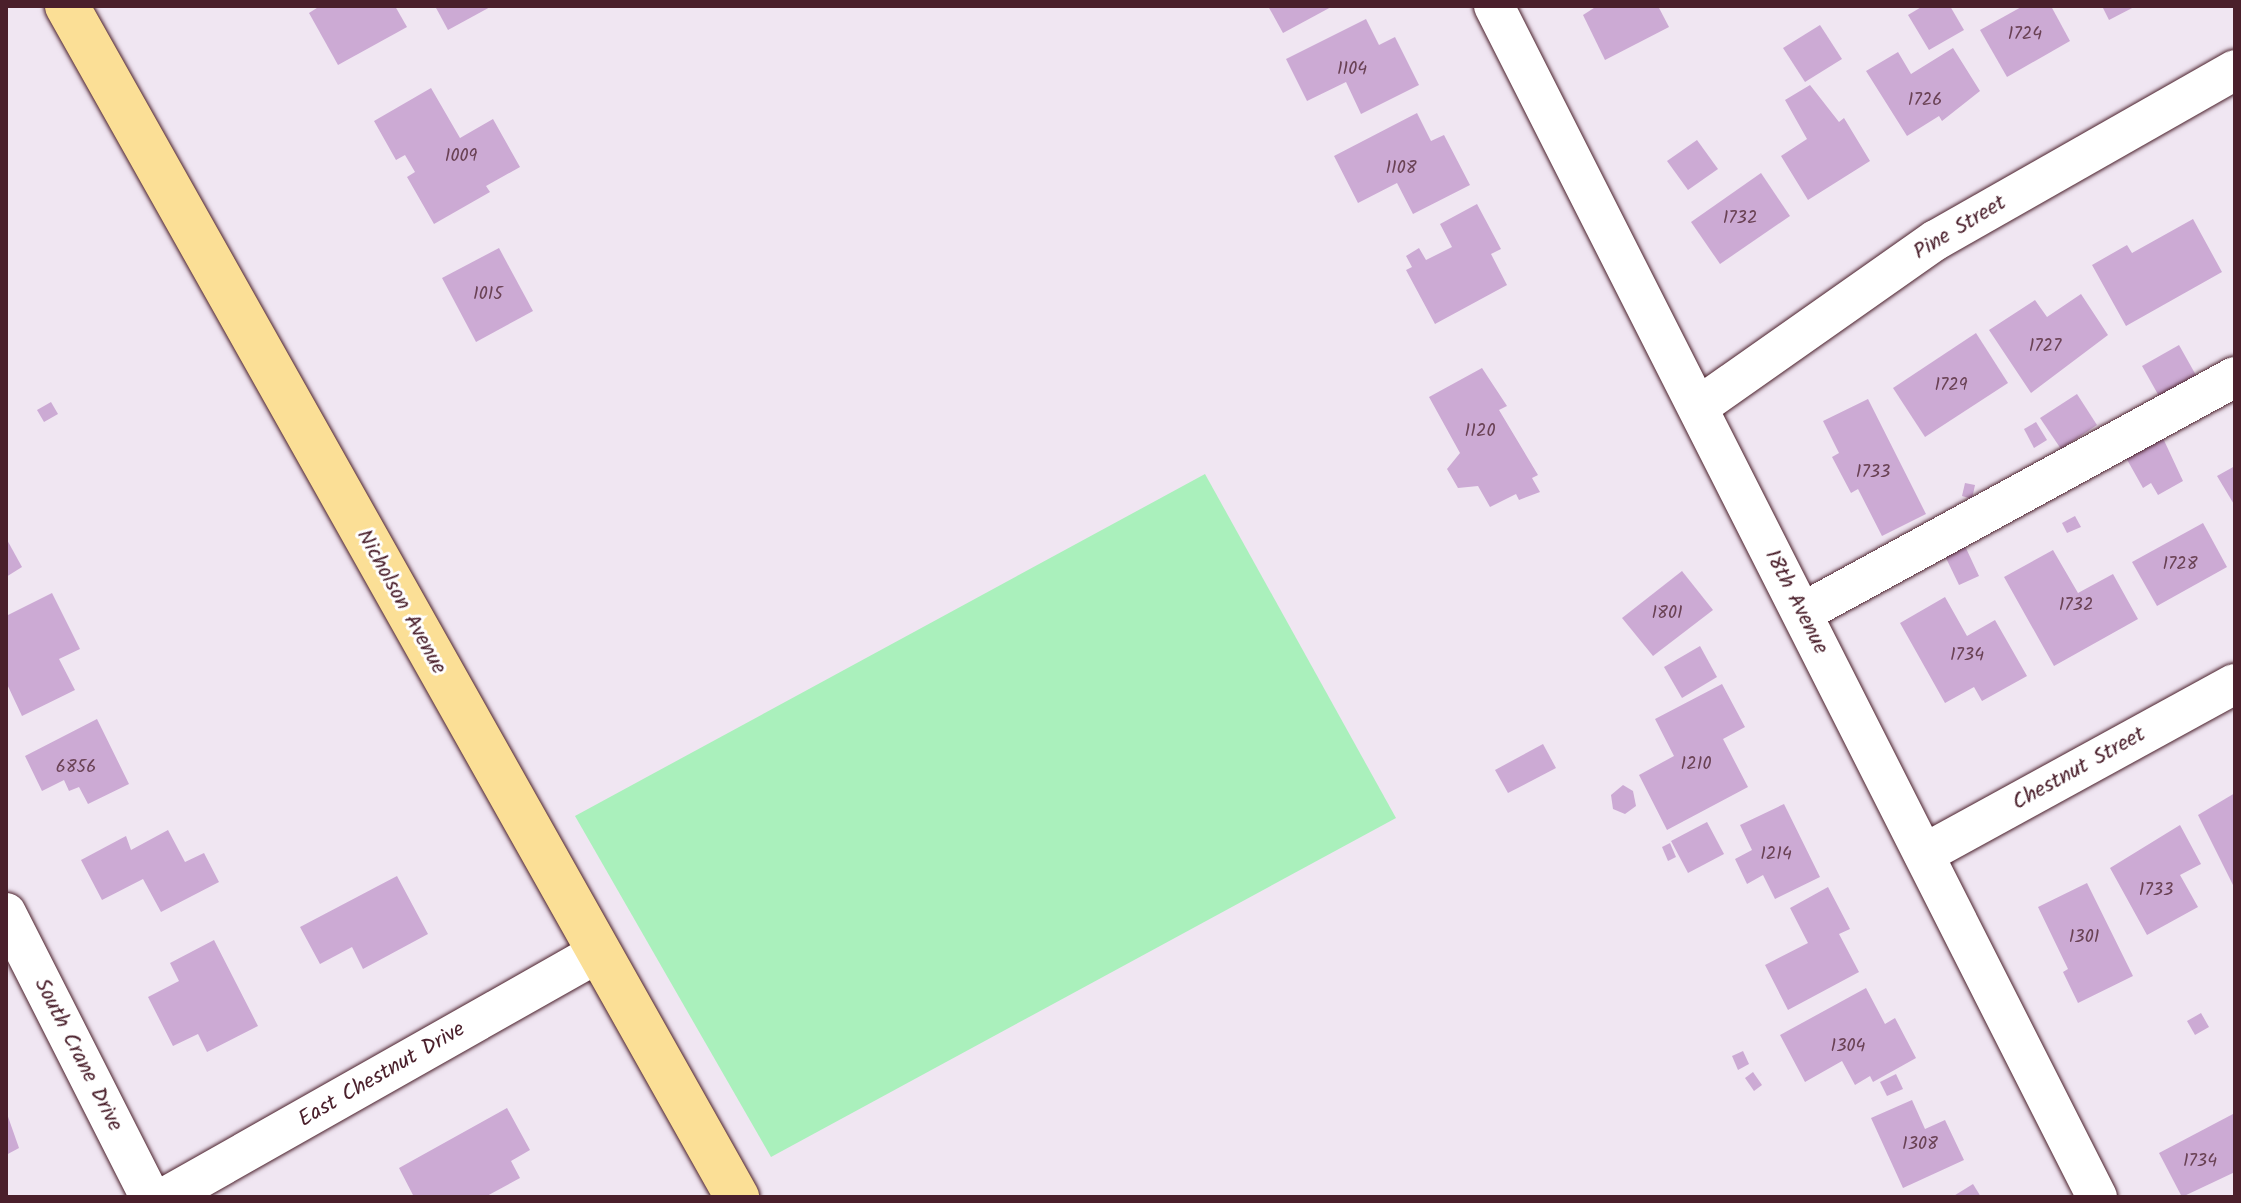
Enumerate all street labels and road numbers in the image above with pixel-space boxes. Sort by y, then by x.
street label: Pine Street [1909,190,2011,266]
street label: Nicholson Avenue [350,525,452,679]
street label: 18th Avenue [1758,545,1834,659]
street label: Chestnut Street [2008,722,2150,816]
street label: South Crane Drive [28,974,128,1136]
street label: East Chestnut Drive [294,1017,470,1133]

